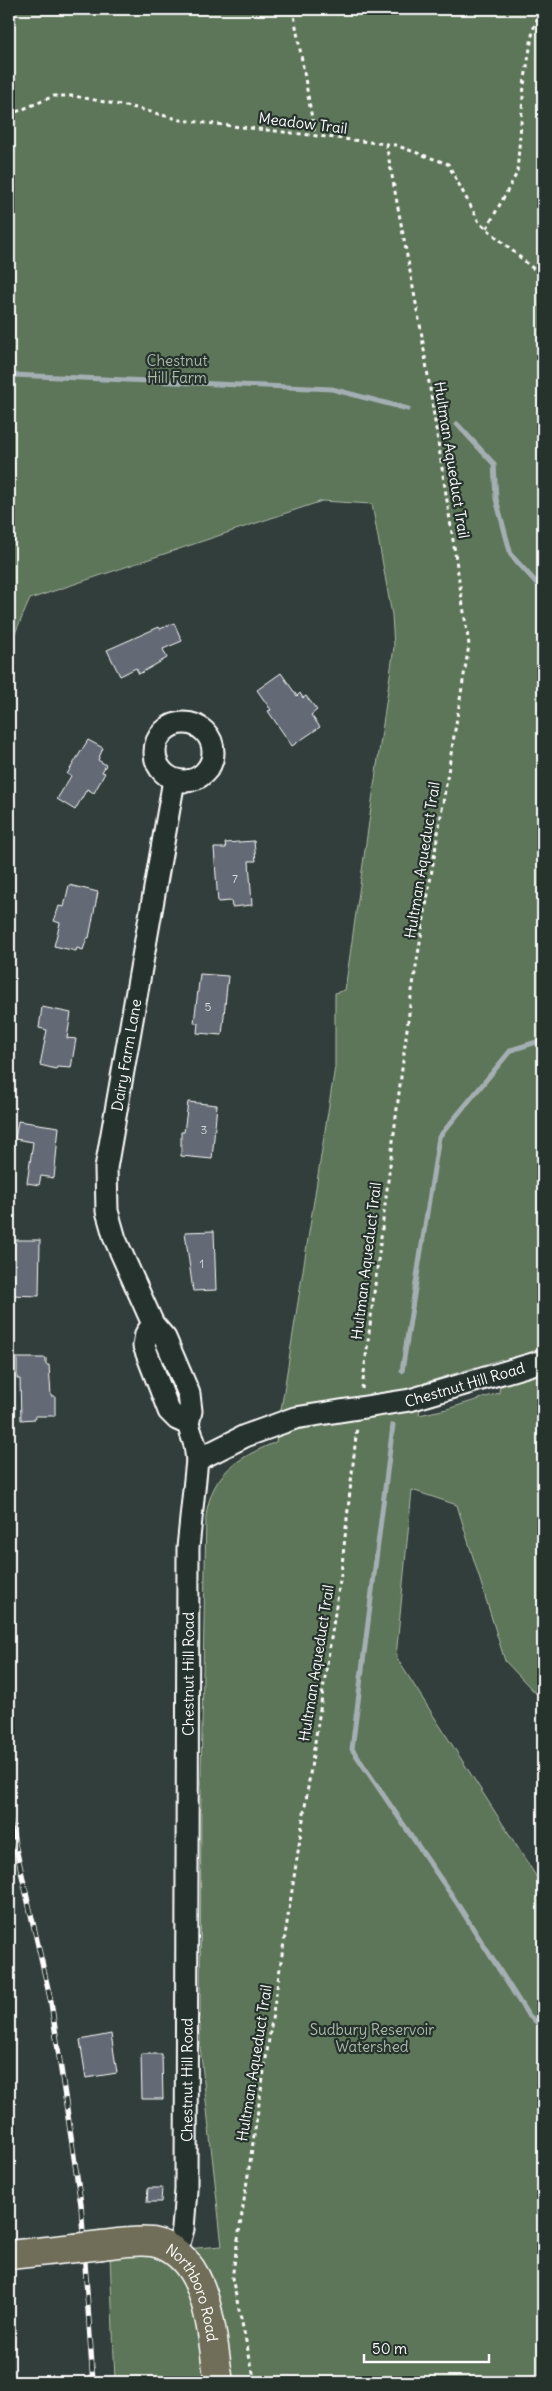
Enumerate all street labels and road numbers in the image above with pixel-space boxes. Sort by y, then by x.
street label: Meadow Trail [258,108,348,138]
street label: Hultman Aqueduct Trail [430,380,474,540]
street label: Hultman Aqueduct Trail [400,780,444,940]
street label: Dairy Farm Lane [107,997,145,1112]
street label: Hultman Aqueduct Trail [347,1181,385,1341]
street label: Chestnut Hill Road [403,1357,527,1410]
street label: Hultman Aqueduct Trail [294,1583,338,1743]
street label: Chestnut Hill Road [178,1612,197,1736]
street label: Hultman Aqueduct Trail [232,1983,276,2143]
street label: Chestnut Hill Road [177,2018,196,2142]
street label: Northboro Road [163,2239,223,2343]

